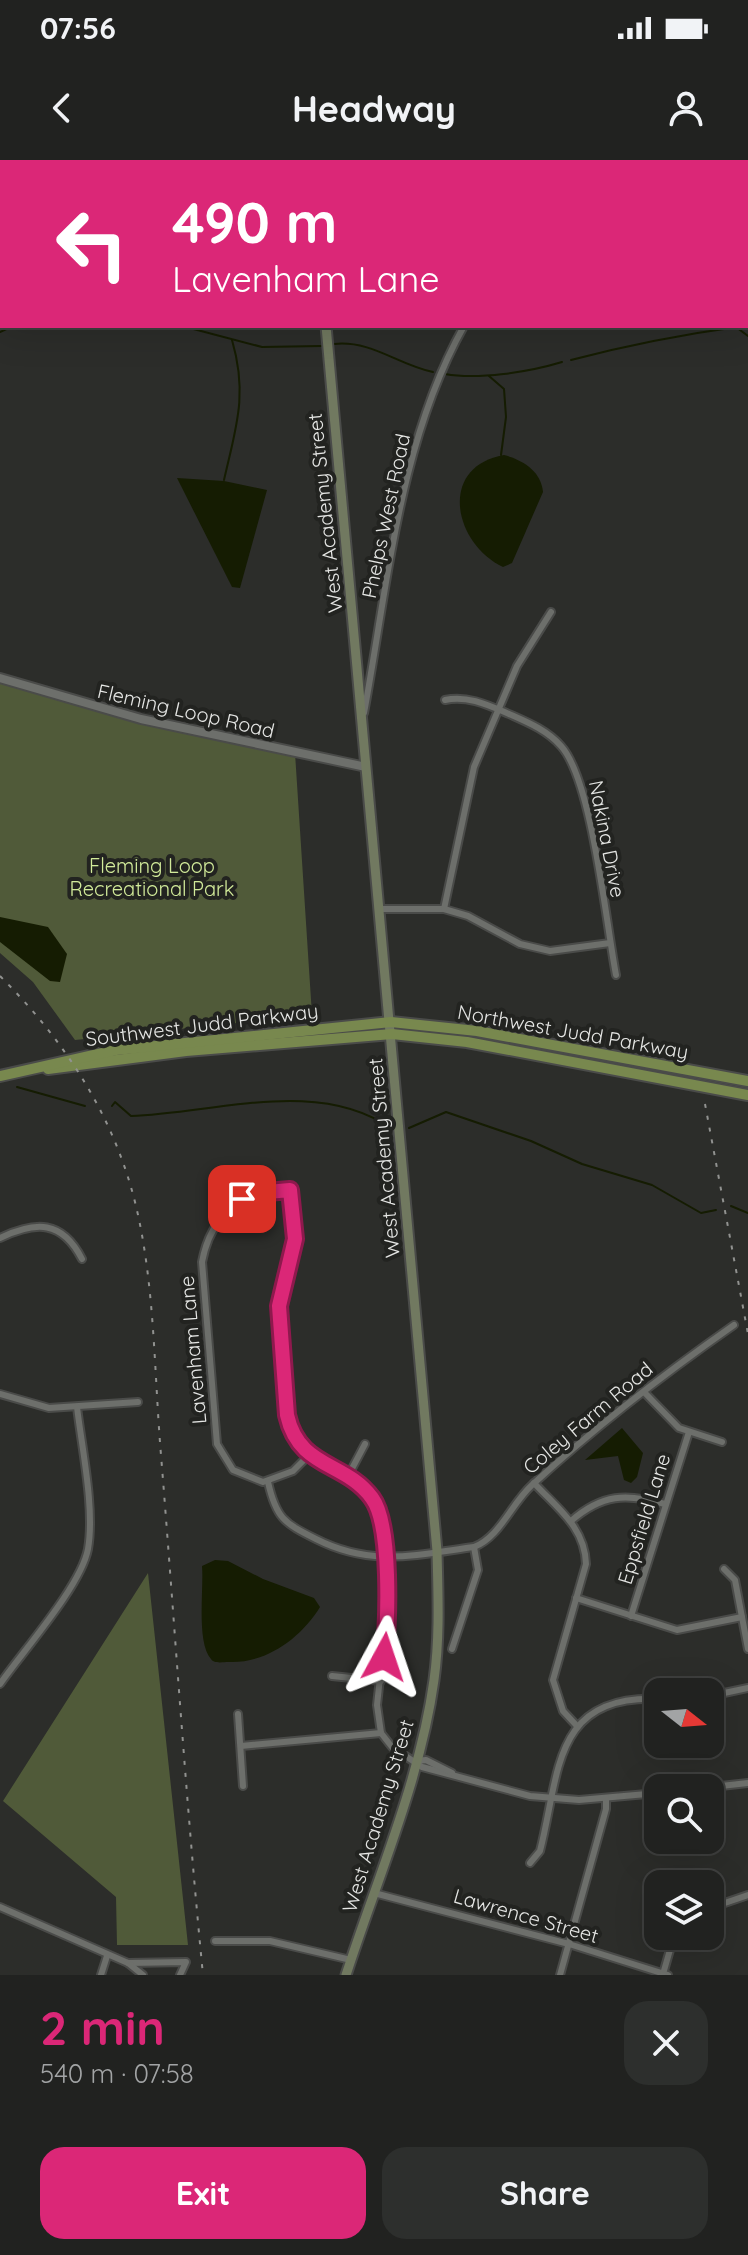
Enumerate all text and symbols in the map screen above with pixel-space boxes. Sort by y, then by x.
text: 07:56 [40,9,116,47]
icon: back [40,86,84,130]
text: Headway [292,86,456,131]
icon: person [664,86,708,130]
text: 490 m [172,187,337,257]
icon: left [40,192,144,296]
text: Lavenham Lane [172,256,440,301]
street label: West Academy Street [302,412,347,614]
street label: Phelps West Road [356,431,415,601]
street label: Fleming Loop Road [95,678,277,743]
street label: Nakina Drive [584,778,631,900]
park label: Fleming Loop Recreational Park [70,853,234,901]
street label: Southwest Judd Parkway [84,998,320,1051]
street label: Northwest Judd Parkway [456,999,690,1064]
street label: West Academy Street [362,1057,405,1259]
pin [208,1165,276,1233]
icon: arrive [220,1177,264,1221]
street label: Lavenham Lane [174,1275,211,1425]
street label: Coley Farm Road [518,1356,658,1479]
street label: Eppsfield Lane [612,1450,675,1587]
position arrow [342,1615,426,1699]
north arrow [644,1678,724,1758]
map controls [644,1678,724,1950]
street label: West Academy Street [336,1716,419,1915]
button: search [644,1774,724,1854]
button: layers [644,1870,724,1950]
street label: Lawrence Street [451,1883,602,1948]
text: 2 min [40,1997,165,2057]
button: close [624,2001,708,2085]
text: 540 m · 07:58 [40,2057,194,2090]
button: Exit [40,2147,366,2239]
button: Share [382,2147,708,2239]

